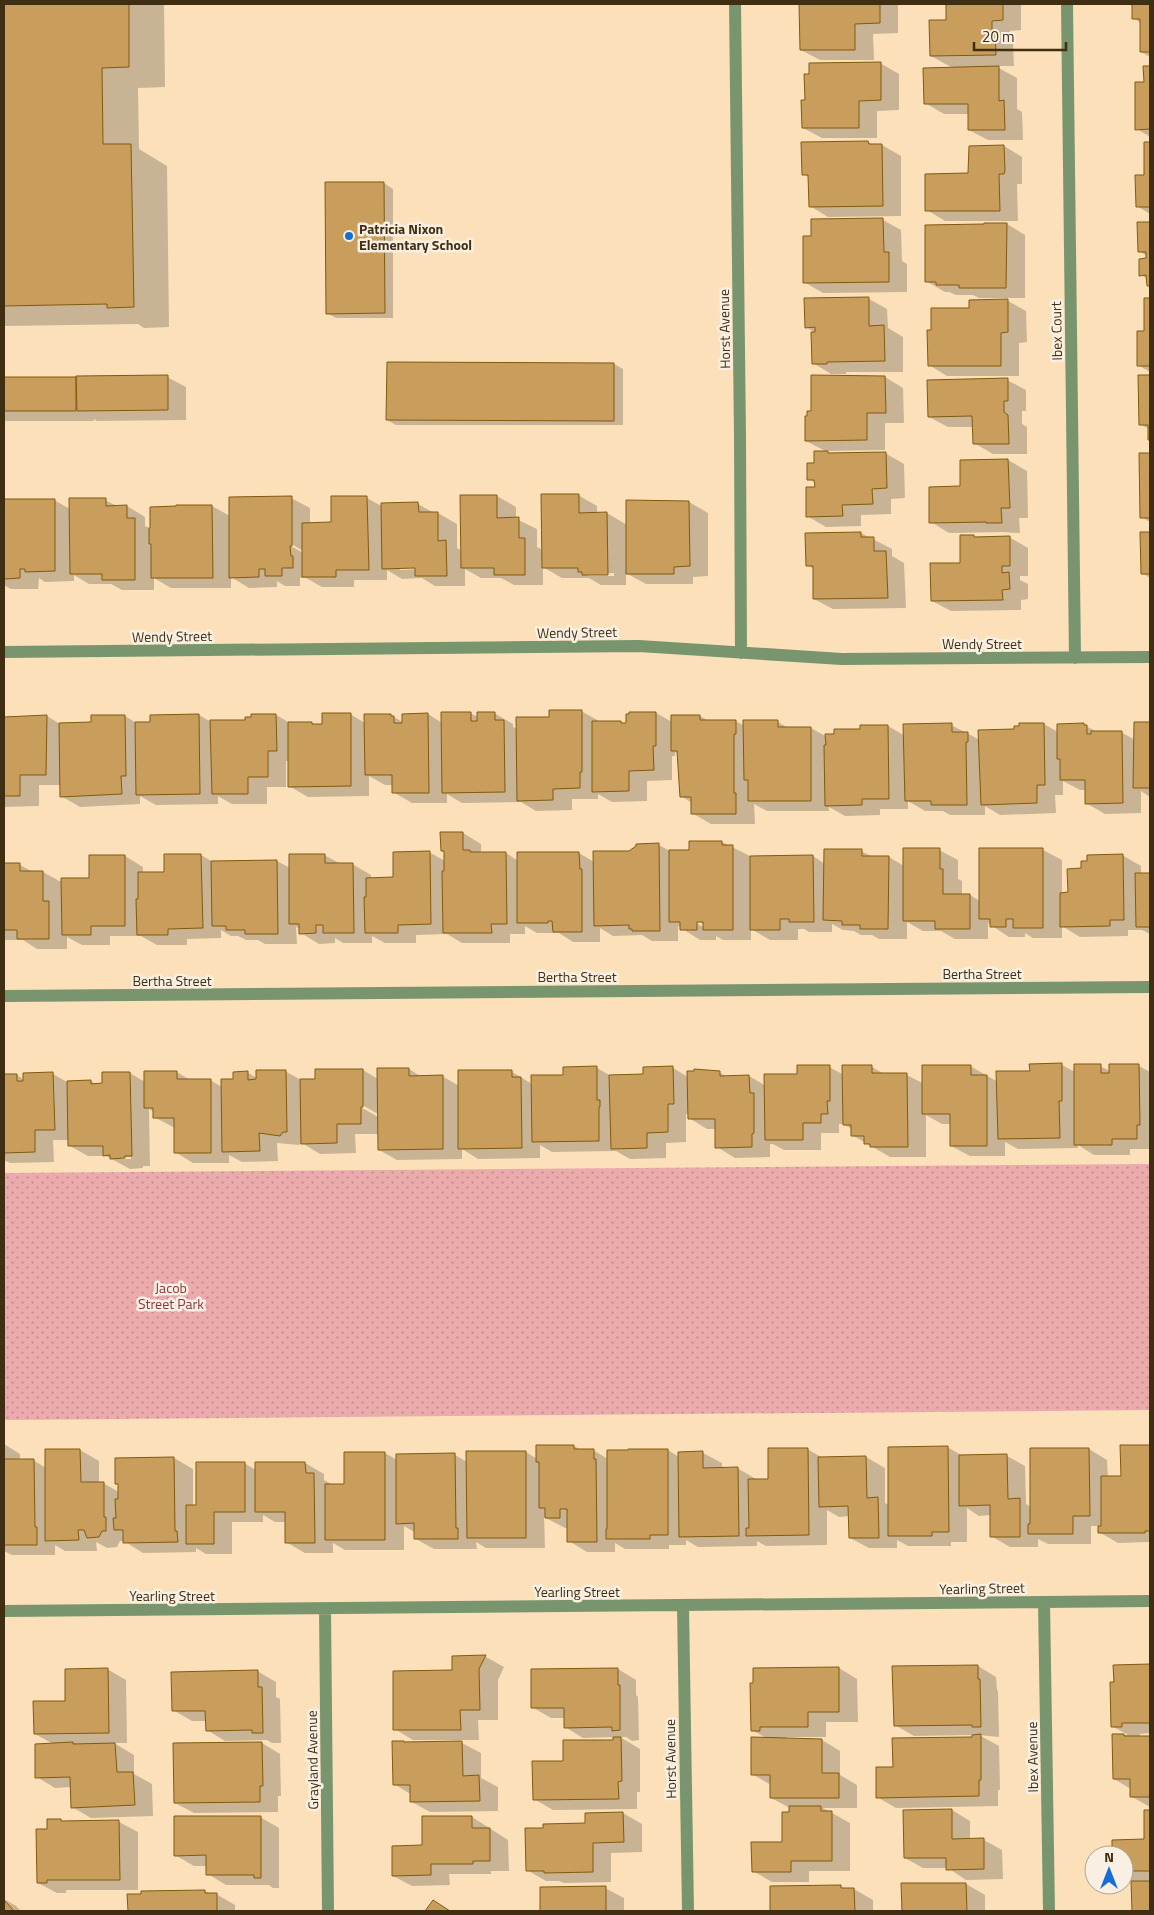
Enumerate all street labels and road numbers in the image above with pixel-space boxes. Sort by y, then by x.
street label: Horst Avenue [713,289,735,369]
street label: Ibex Court [1045,301,1067,361]
street label: Wendy Street [537,621,617,643]
street label: Wendy Street [132,625,212,647]
street label: Wendy Street [942,633,1022,654]
street label: Bertha Street [942,963,1022,984]
street label: Bertha Street [537,966,617,987]
street label: Bertha Street [132,970,212,991]
street label: Yearling Street [939,1577,1025,1599]
street label: Yearling Street [534,1581,620,1602]
street label: Yearling Street [129,1585,215,1606]
street label: Grayland Avenue [301,1710,323,1810]
street label: Horst Avenue [659,1719,681,1799]
street label: Ibex Avenue [1021,1721,1043,1793]

